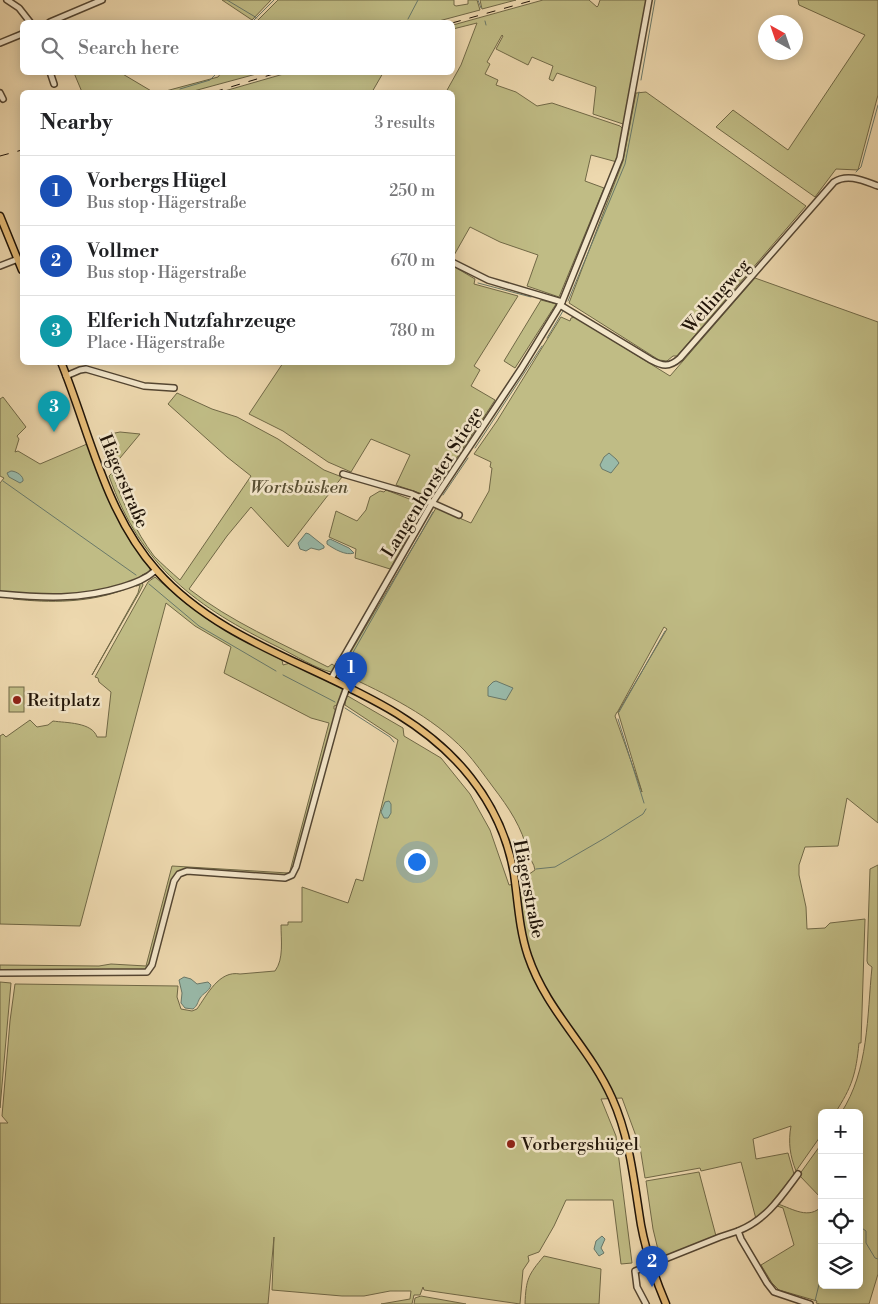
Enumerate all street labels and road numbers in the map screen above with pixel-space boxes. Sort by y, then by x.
street label: Wellingweg [677,254,756,339]
street label: Langenhorster Stiege [377,402,488,562]
street label: Hägerstraße [93,431,154,532]
street label: Hägerstraße [508,838,549,940]

